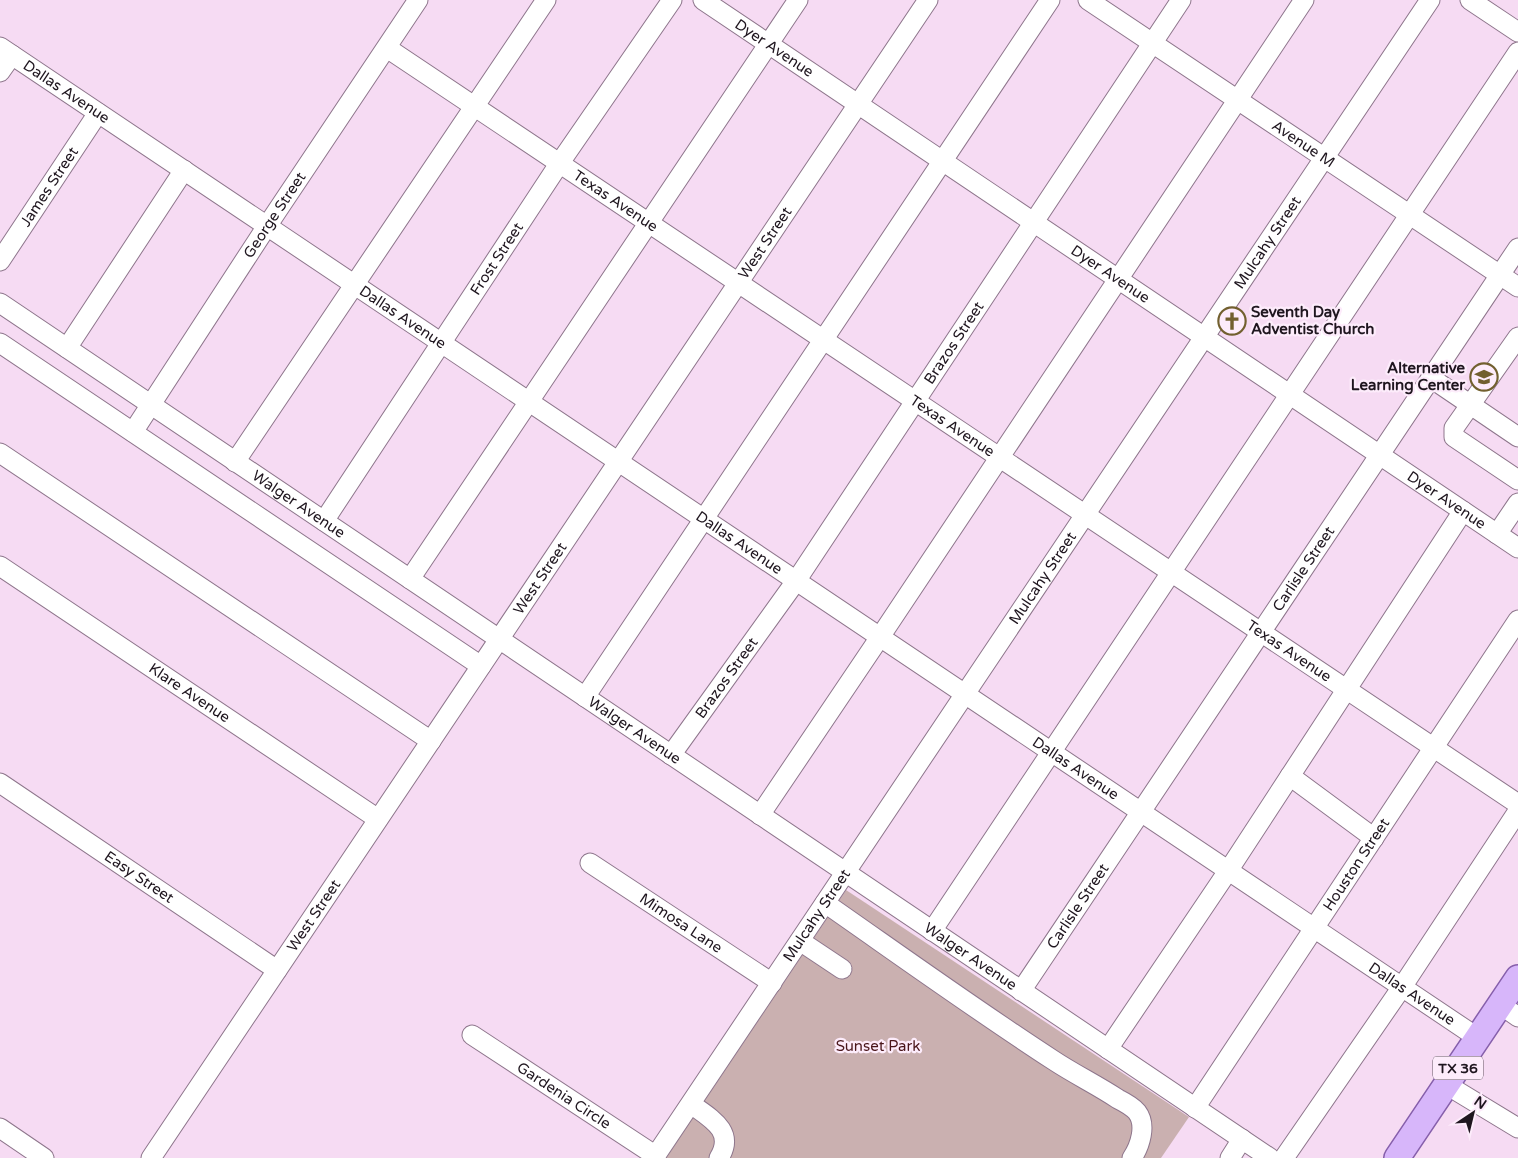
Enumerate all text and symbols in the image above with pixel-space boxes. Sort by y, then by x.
street label: Dyer Avenue [732,15,817,81]
street label: Dallas Avenue [20,56,113,127]
street label: Avenue M [1268,116,1338,171]
street label: James Street [16,143,82,230]
street label: Texas Avenue [570,166,661,236]
street label: George Street [240,168,310,261]
street label: Mulcahy Street [1230,193,1305,292]
street label: West Street [734,203,796,282]
street label: Frost Street [466,219,527,298]
street label: Dyer Avenue [1068,241,1153,307]
street label: Dallas Avenue [356,282,450,353]
street label: Brazos Street [920,298,988,387]
place label: Seventh Day Adventist Church [1251,303,1374,338]
church icon: Seventh Day Adventist Church [1217,306,1247,336]
place label: Alternative Learning Center [1351,359,1465,395]
school or university icon: Alternative Learning Center [1469,362,1499,392]
street label: Texas Avenue [907,391,998,461]
street label: Walger Avenue [249,466,349,542]
street label: Dyer Avenue [1404,467,1489,533]
street label: Dallas Avenue [693,507,786,578]
street label: Carlisle Street [1269,523,1338,615]
street label: Mulcahy Street [1005,528,1080,628]
street label: West Street [509,539,571,618]
street label: Texas Avenue [1243,616,1335,686]
street label: Brazos Street [691,634,762,722]
street label: Klare Avenue [145,659,234,726]
street label: Walger Avenue [585,693,684,768]
street label: Dallas Avenue [1029,733,1122,804]
street label: Houston Street [1319,815,1393,914]
street label: Easy Street [101,847,178,907]
street label: Carlisle Street [1043,860,1113,952]
street label: Mulcahy Street [779,866,854,965]
street label: West Street [283,876,344,955]
street label: Mimosa Lane [636,889,726,957]
street label: Walger Avenue [921,919,1020,994]
street label: Dallas Avenue [1365,958,1459,1029]
park label: Sunset Park [836,1037,920,1055]
road number: TX 36 [1433,1056,1483,1080]
street label: Gardenia Circle [514,1058,614,1133]
north arrow [1448,1088,1498,1138]
text: N [1471,1093,1490,1113]

